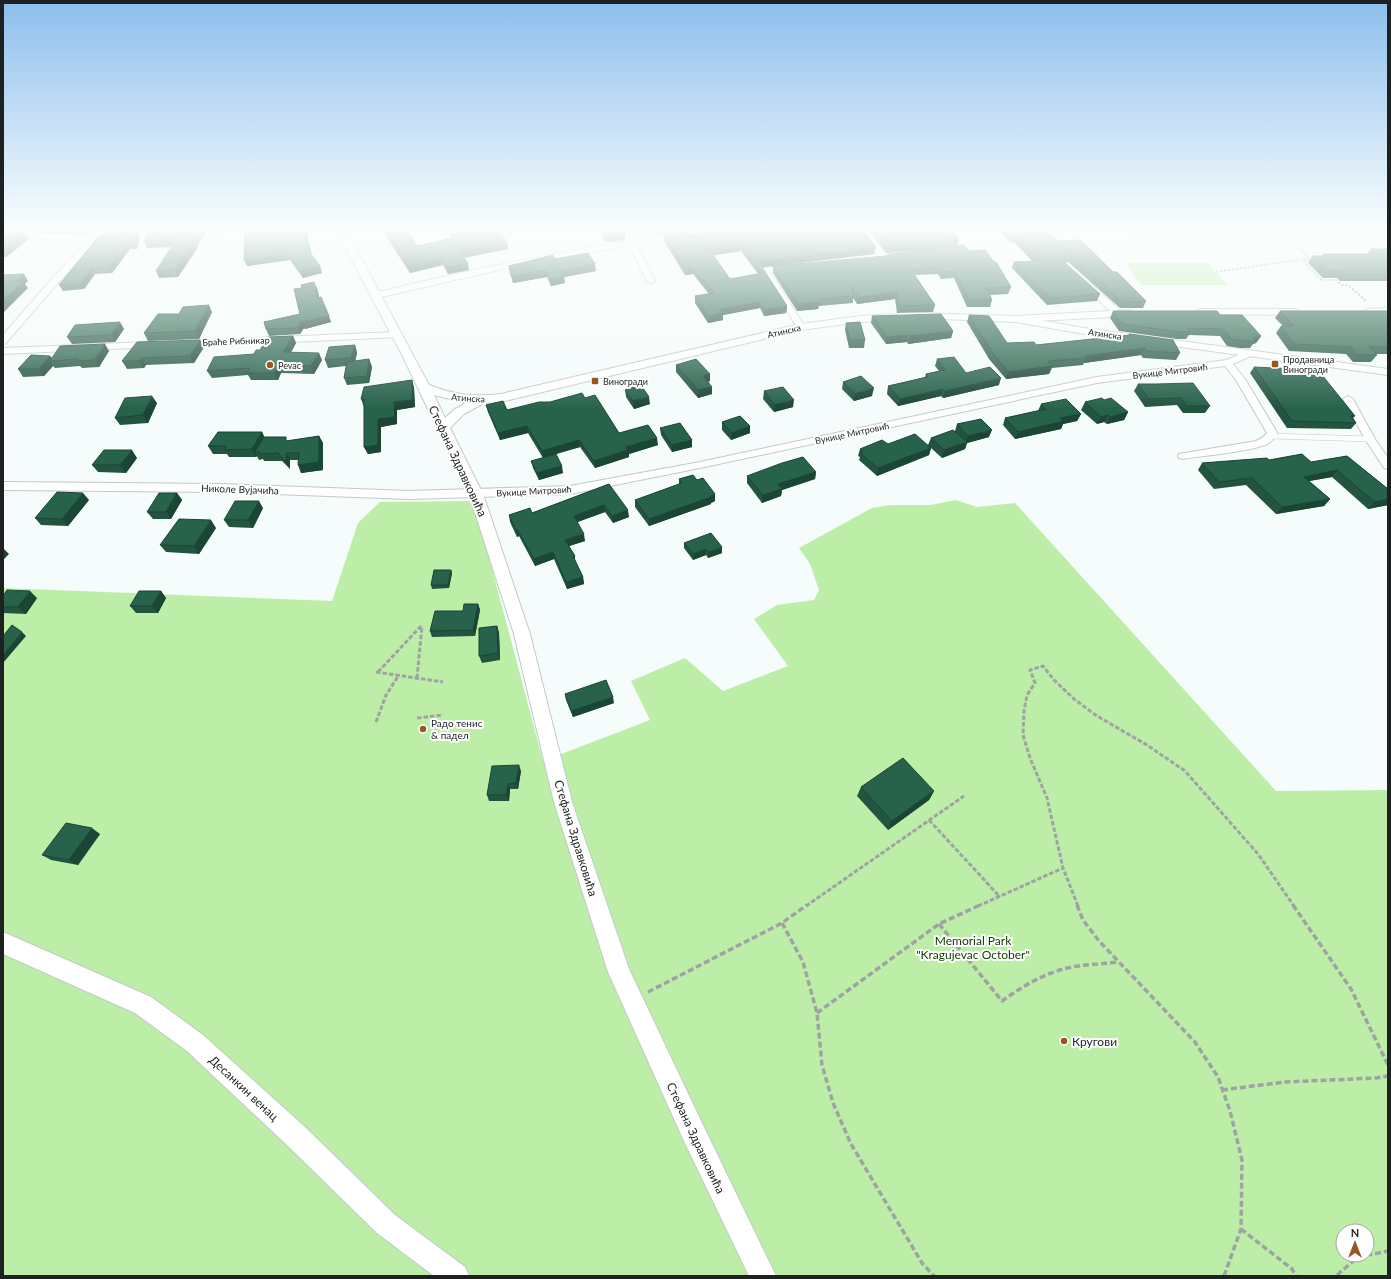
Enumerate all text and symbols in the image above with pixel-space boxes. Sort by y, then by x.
street label: Атинска [766,322,802,340]
street label: Атинска [1088,326,1122,342]
street label: Браће Рибникар [202,334,270,348]
place label: Продавница Виногради [1283,354,1334,375]
marker: Продавница Виногради [1270,359,1280,369]
marker: Pevac [265,360,275,370]
place label: Pevac [278,360,302,371]
street label: Вукице Митровић [1132,361,1208,381]
marker: Виногради [590,376,600,386]
place label: Виногради [603,376,648,387]
street label: Атинска [451,391,485,405]
street label: Стефана Здравковића [426,403,490,519]
street label: Вукице Митровић [814,420,890,446]
street label: Николе Вујачића [201,482,279,496]
street label: Вукице Митровић [496,484,572,498]
place label: Радо тенис & падел [431,717,483,741]
marker: Радо тенис & падел [418,724,428,734]
street label: Стефана Здравковића [551,778,601,898]
park label: Memorial Park "Kragujevac October" [916,933,1030,962]
place label: Кругови [1072,1034,1117,1049]
marker: Кругови [1059,1036,1069,1046]
street label: Десанкин венац [206,1052,282,1124]
street label: Стефана Здравковића [664,1080,728,1196]
north arrow [1335,1223,1375,1263]
text: N [1351,1226,1359,1239]

